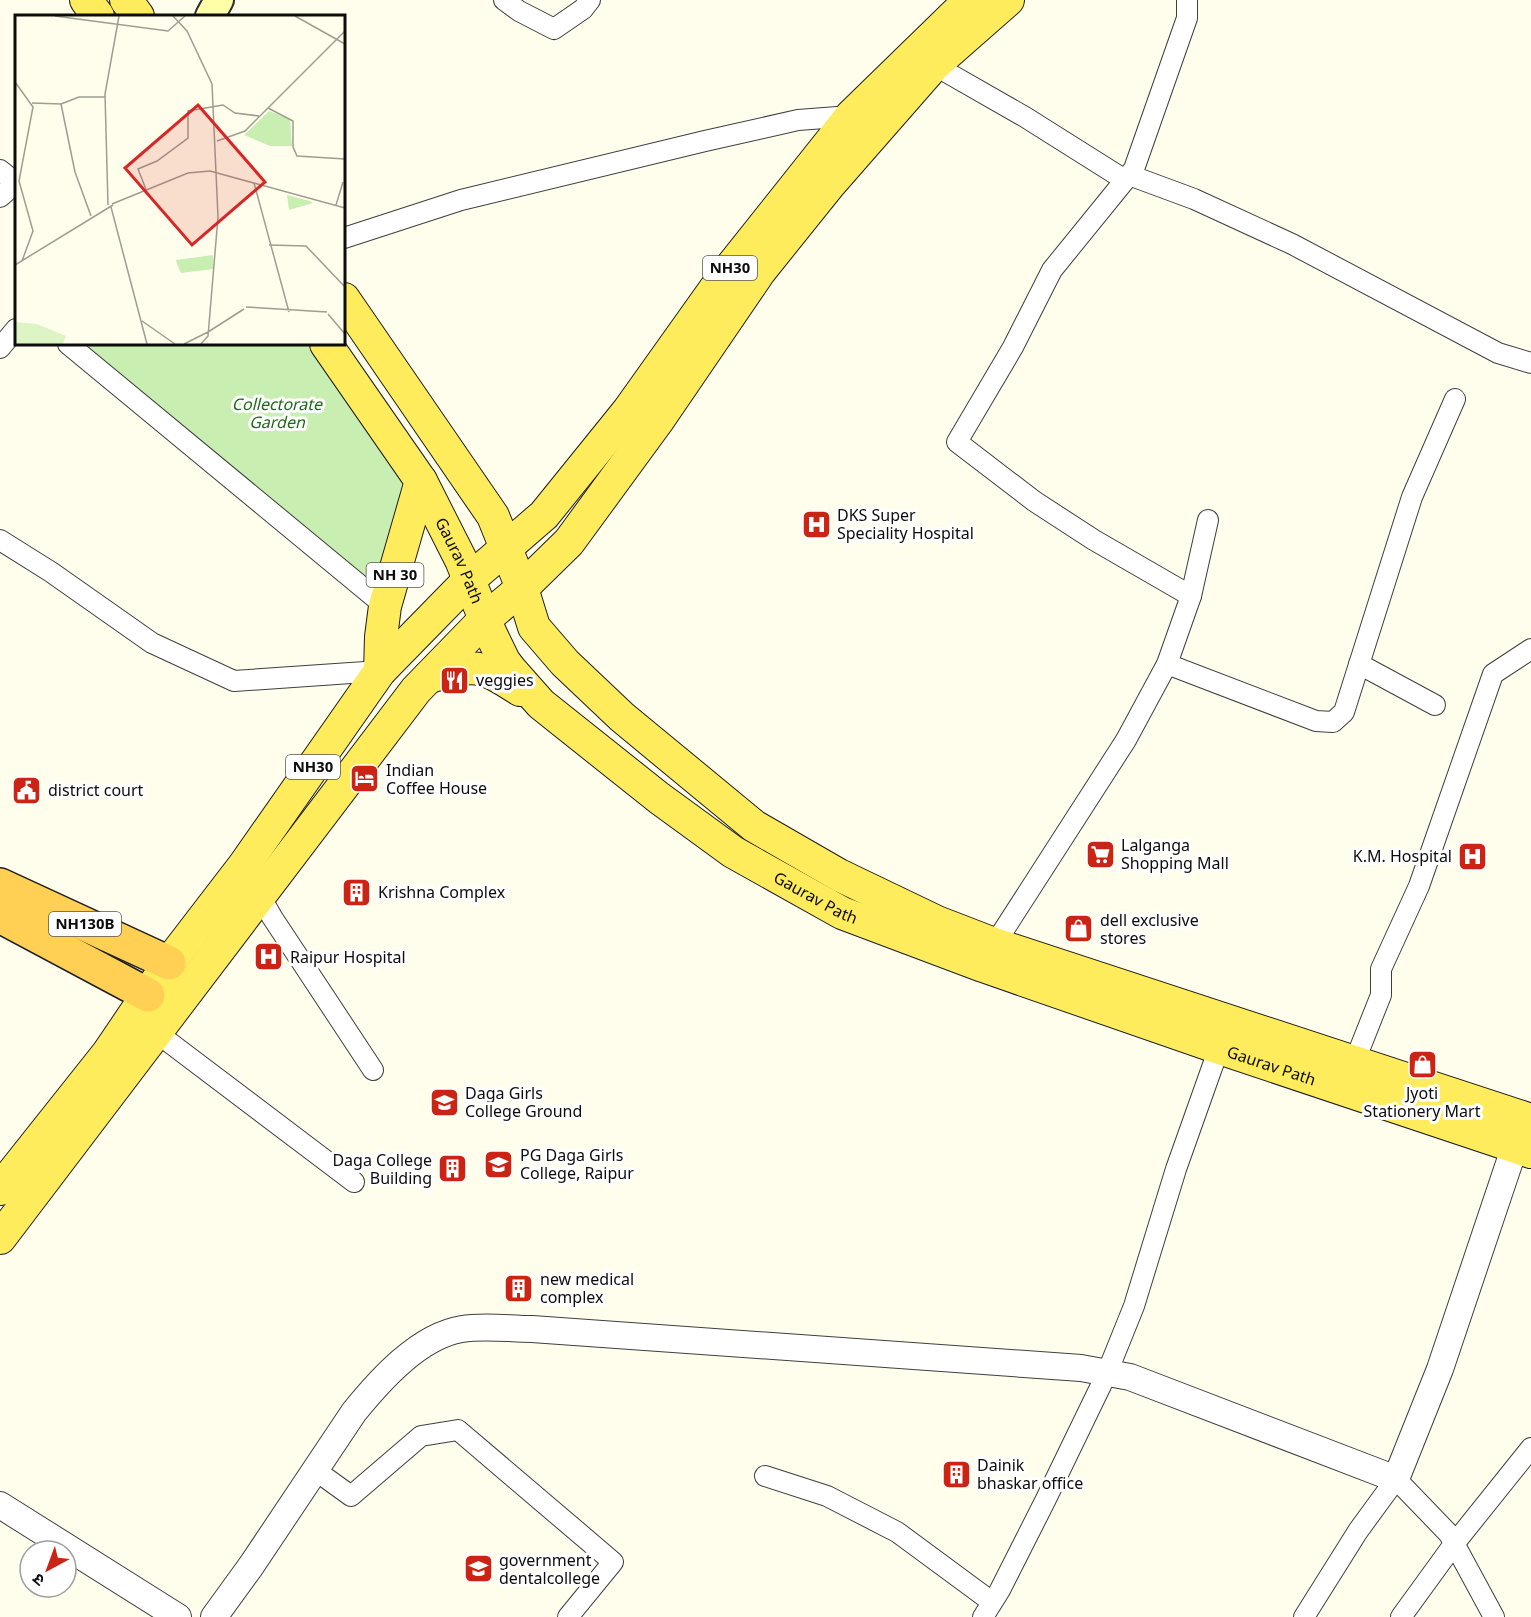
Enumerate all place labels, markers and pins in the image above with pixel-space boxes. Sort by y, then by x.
place label: DKS Super Speciality Hospital [837,507,974,546]
hospital icon: DKS Super Speciality Hospital [800,508,832,540]
restaurant icon: veggies [439,664,471,696]
place label: veggies [476,672,534,693]
place label: Indian Coffee House [386,762,487,801]
hotel icon: Indian Coffee House [349,763,381,795]
public building icon: district court [11,774,43,806]
place label: district court [48,782,144,803]
place label: Lalganga Shopping Mall [1121,837,1229,876]
supermarket icon: Lalganga Shopping Mall [1084,838,1116,870]
hospital icon: K.M. Hospital [1457,840,1489,872]
place label: K.M. Hospital [1353,848,1452,869]
building icon: Krishna Complex [341,876,373,908]
place label: Krishna Complex [378,884,506,905]
place label: dell exclusive stores [1100,912,1199,951]
shop icon: dell exclusive stores [1063,913,1095,945]
hospital icon: Raipur Hospital [253,941,285,973]
place label: Raipur Hospital [290,949,406,970]
shop icon: Jyoti Stationery Mart [1406,1049,1438,1081]
place label: Daga Girls College Ground [465,1085,582,1124]
place label: Jyoti Stationery Mart [1364,1085,1481,1124]
school or university icon: Daga Girls College Ground [428,1086,460,1118]
place label: PG Daga Girls College, Raipur [520,1147,634,1186]
school or university icon: PG Daga Girls College, Raipur [483,1148,515,1180]
place label: Daga College Building [332,1152,432,1191]
building icon: Daga College Building [437,1153,469,1185]
place label: new medical complex [540,1271,634,1310]
building icon: new medical complex [503,1272,535,1304]
place label: Dainik bhaskar office [977,1457,1083,1496]
building icon: Dainik bhaskar office [940,1458,972,1490]
place label: government dentalcollege [499,1552,600,1591]
school or university icon: government dentalcollege [462,1553,494,1585]

